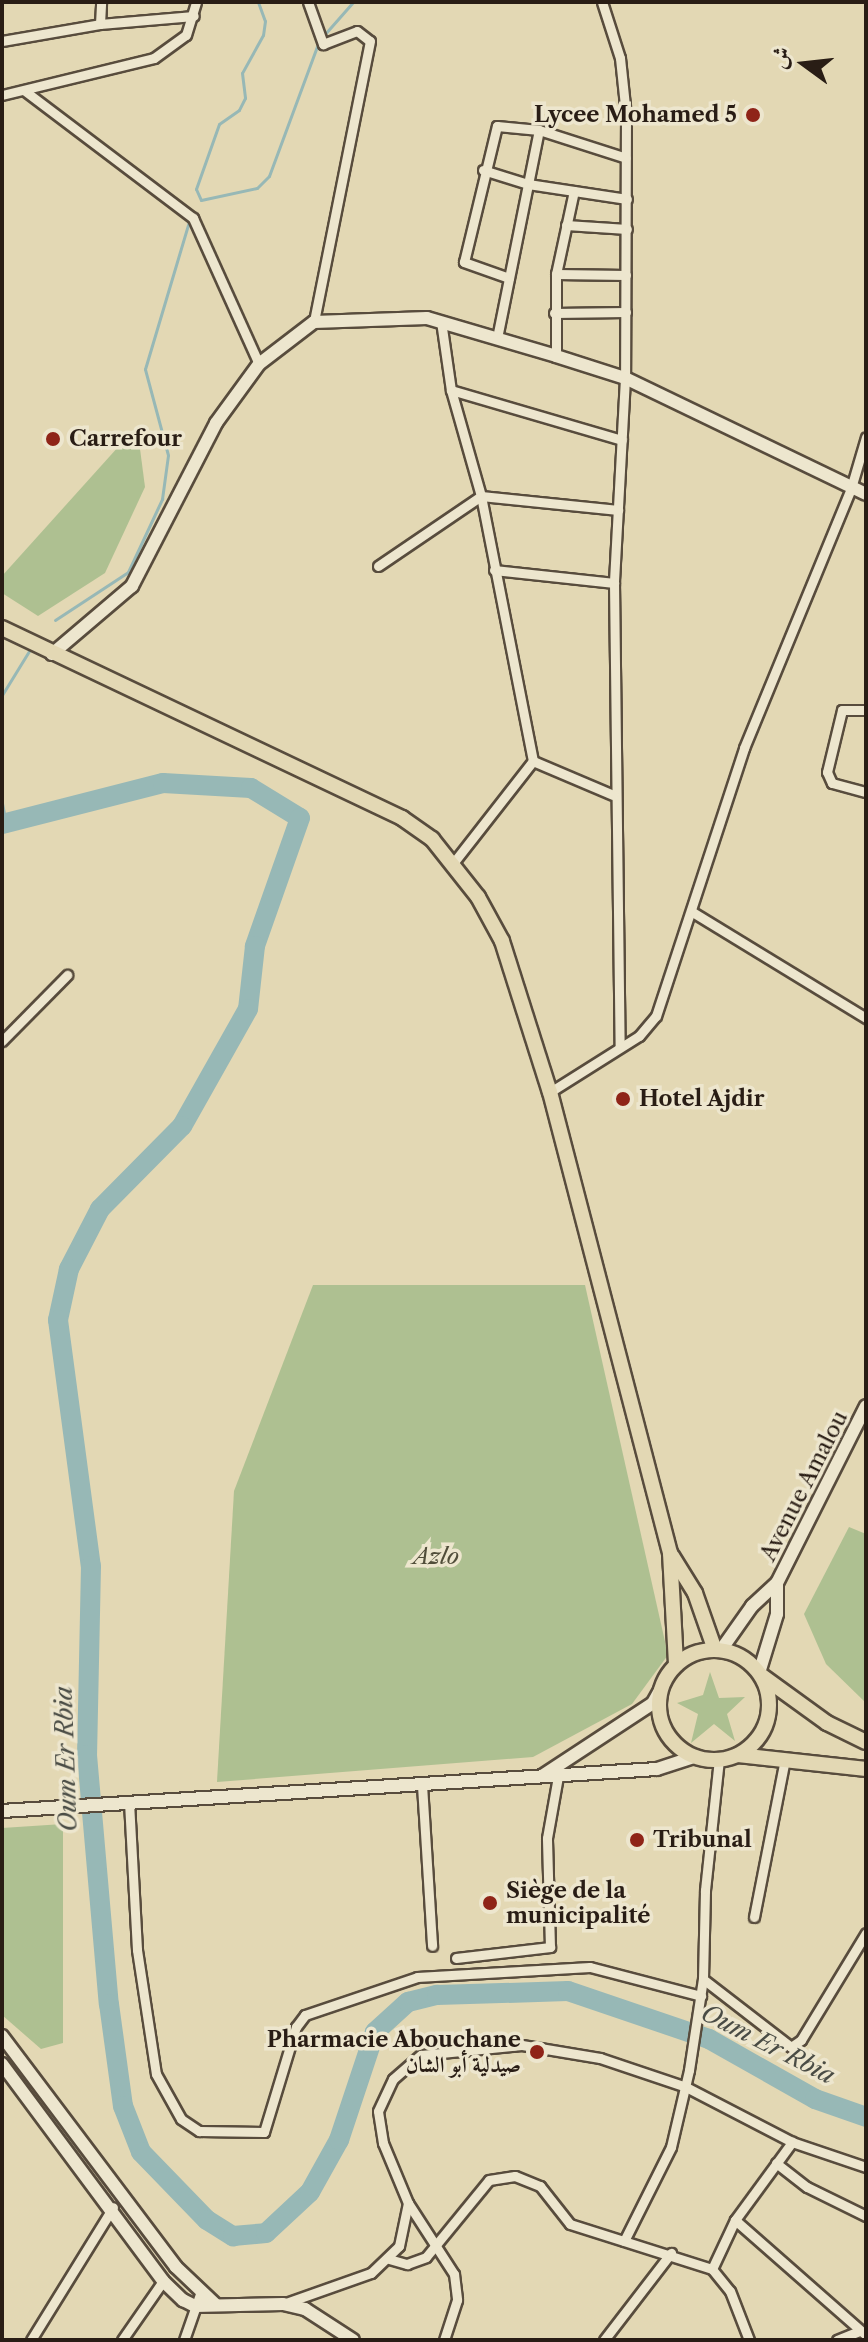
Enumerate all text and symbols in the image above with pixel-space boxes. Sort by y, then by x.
north arrow [764,24,844,104]
text: ش [764,44,796,72]
place label: Lycee Mohamed 5 [534,102,737,128]
marker: Lycee Mohamed 5 [744,106,762,124]
place label: Carrefour [69,426,182,452]
marker: Carrefour [44,430,62,448]
place label: Hotel Ajdir [639,1086,765,1112]
marker: Hotel Ajdir [614,1090,632,1108]
street label: Avenue Amalou [755,1406,853,1566]
park label: Azlo [413,1544,459,1570]
water label: Oum Er Rbia [49,1686,83,1832]
place label: Tribunal [653,1827,752,1853]
marker: Tribunal [628,1831,646,1849]
place label: Siège de la municipalité [506,1877,650,1928]
marker: Siège de la municipalité [481,1894,499,1912]
water label: Oum Er Rbia [697,1998,839,2090]
place label: Pharmacie Abouchane صيدلية أبو الشان [266,2026,521,2078]
marker: Pharmacie Abouchane صيدلية أبو الشان [528,2043,546,2061]

